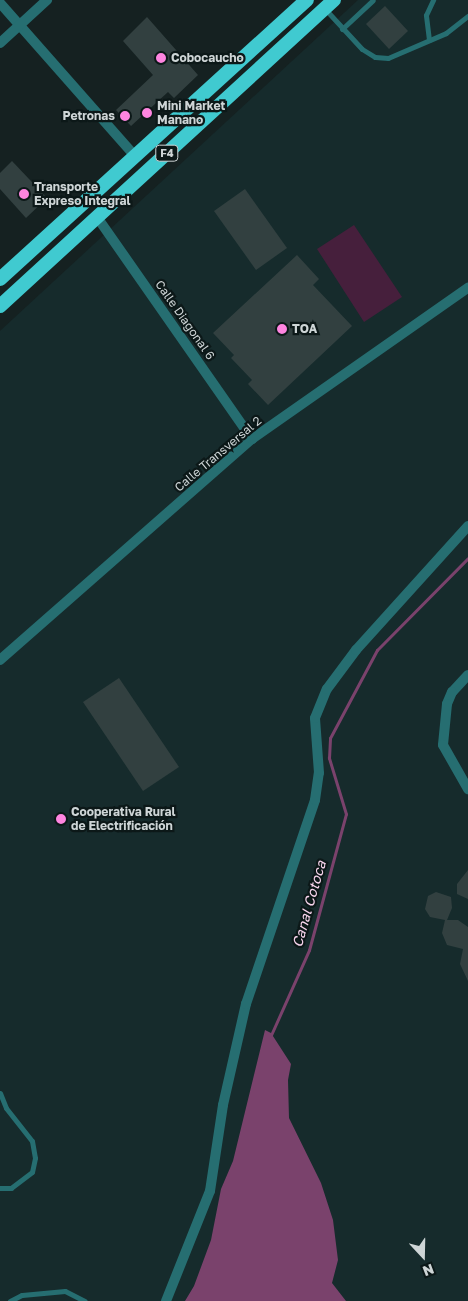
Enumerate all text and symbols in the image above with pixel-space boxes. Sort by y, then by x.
place label: Cobocaucho [171,51,244,65]
marker: Cobocaucho [155,52,167,64]
place label: Mini Market Manano [157,99,225,127]
marker: Mini Market Manano [141,107,153,119]
place label: Petronas [63,109,115,123]
marker: Petronas [119,110,131,122]
road number: F4 [154,144,180,162]
place label: Transporte Expreso Integral [34,180,130,208]
marker: Transporte Expreso Integral [18,188,30,200]
street label: Calle Diagonal 6 [152,277,218,363]
place label: TOA [292,322,317,336]
marker: TOA [276,323,288,335]
street label: Calle Transversal 2 [172,413,264,495]
place label: Cooperativa Rural de Electrificación [71,805,175,833]
marker: Cooperativa Rural de Electrificación [55,813,67,825]
water label: Canal Cotoca [289,859,329,949]
north arrow [398,1231,448,1281]
text: N [421,1261,437,1280]

